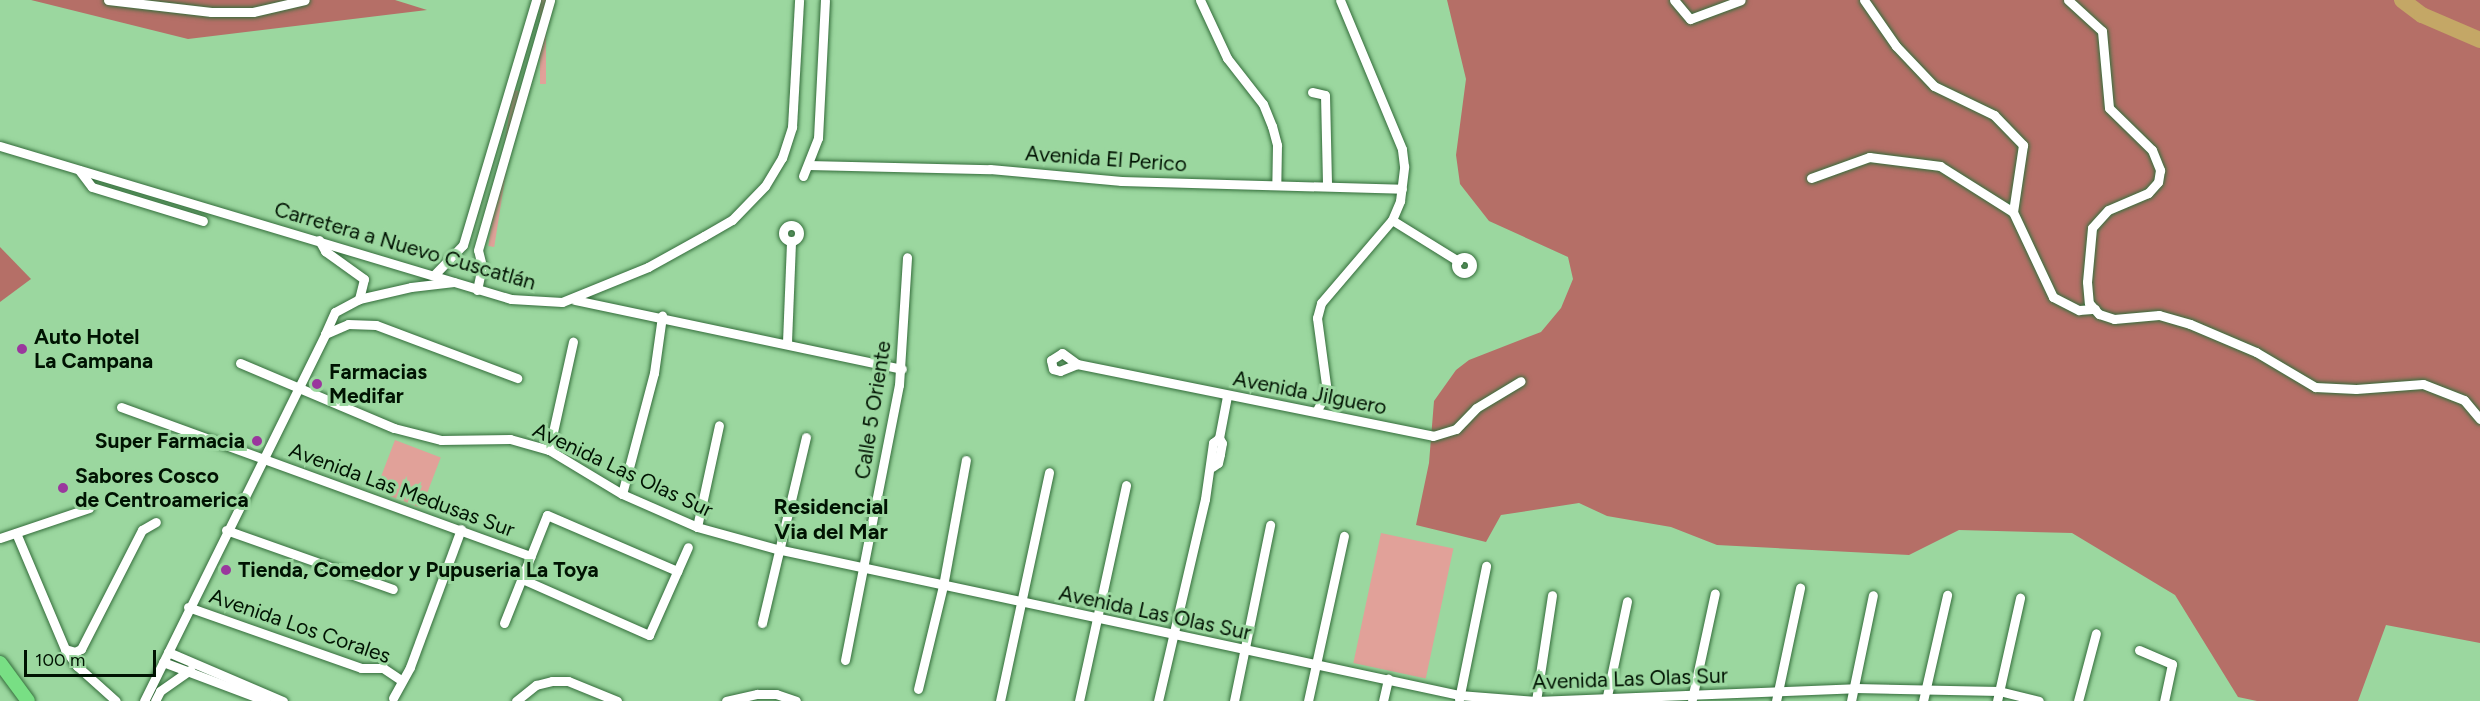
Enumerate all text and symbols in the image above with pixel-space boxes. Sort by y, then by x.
street label: Avenida El Perico [1024,141,1188,177]
street label: Carretera a Nuevo Cuscatlán [271,197,539,295]
place label: Auto Hotel La Campana [34,324,153,374]
street label: Calle 5 Oriente [850,339,896,481]
marker: Auto Hotel La Campana [15,342,29,356]
place label: Farmacias Medifar [329,359,427,409]
street label: Avenida Jilguero [1231,366,1389,420]
marker: Farmacias Medifar [310,377,324,391]
street label: Avenida Las Olas Sur [529,417,717,523]
place label: Super Farmacia [95,428,245,454]
marker: Super Farmacia [250,434,264,448]
street label: Avenida Las Medusas Sur [286,437,518,543]
place label: Sabores Cosco de Centroamerica [75,463,249,513]
marker: Sabores Cosco de Centroamerica [56,481,70,495]
district label: Residencial Via del Mar [773,493,889,544]
place label: Tienda, Comedor y Pupuseria La Toya [238,557,599,583]
marker: Tienda, Comedor y Pupuseria La Toya [219,563,233,577]
street label: Avenida Las Olas Sur [1057,580,1253,646]
street label: Avenida Los Corales [206,583,394,669]
scale bar [27,638,159,676]
text: 100 m [35,649,85,671]
street label: Avenida Las Olas Sur [1532,663,1728,695]

